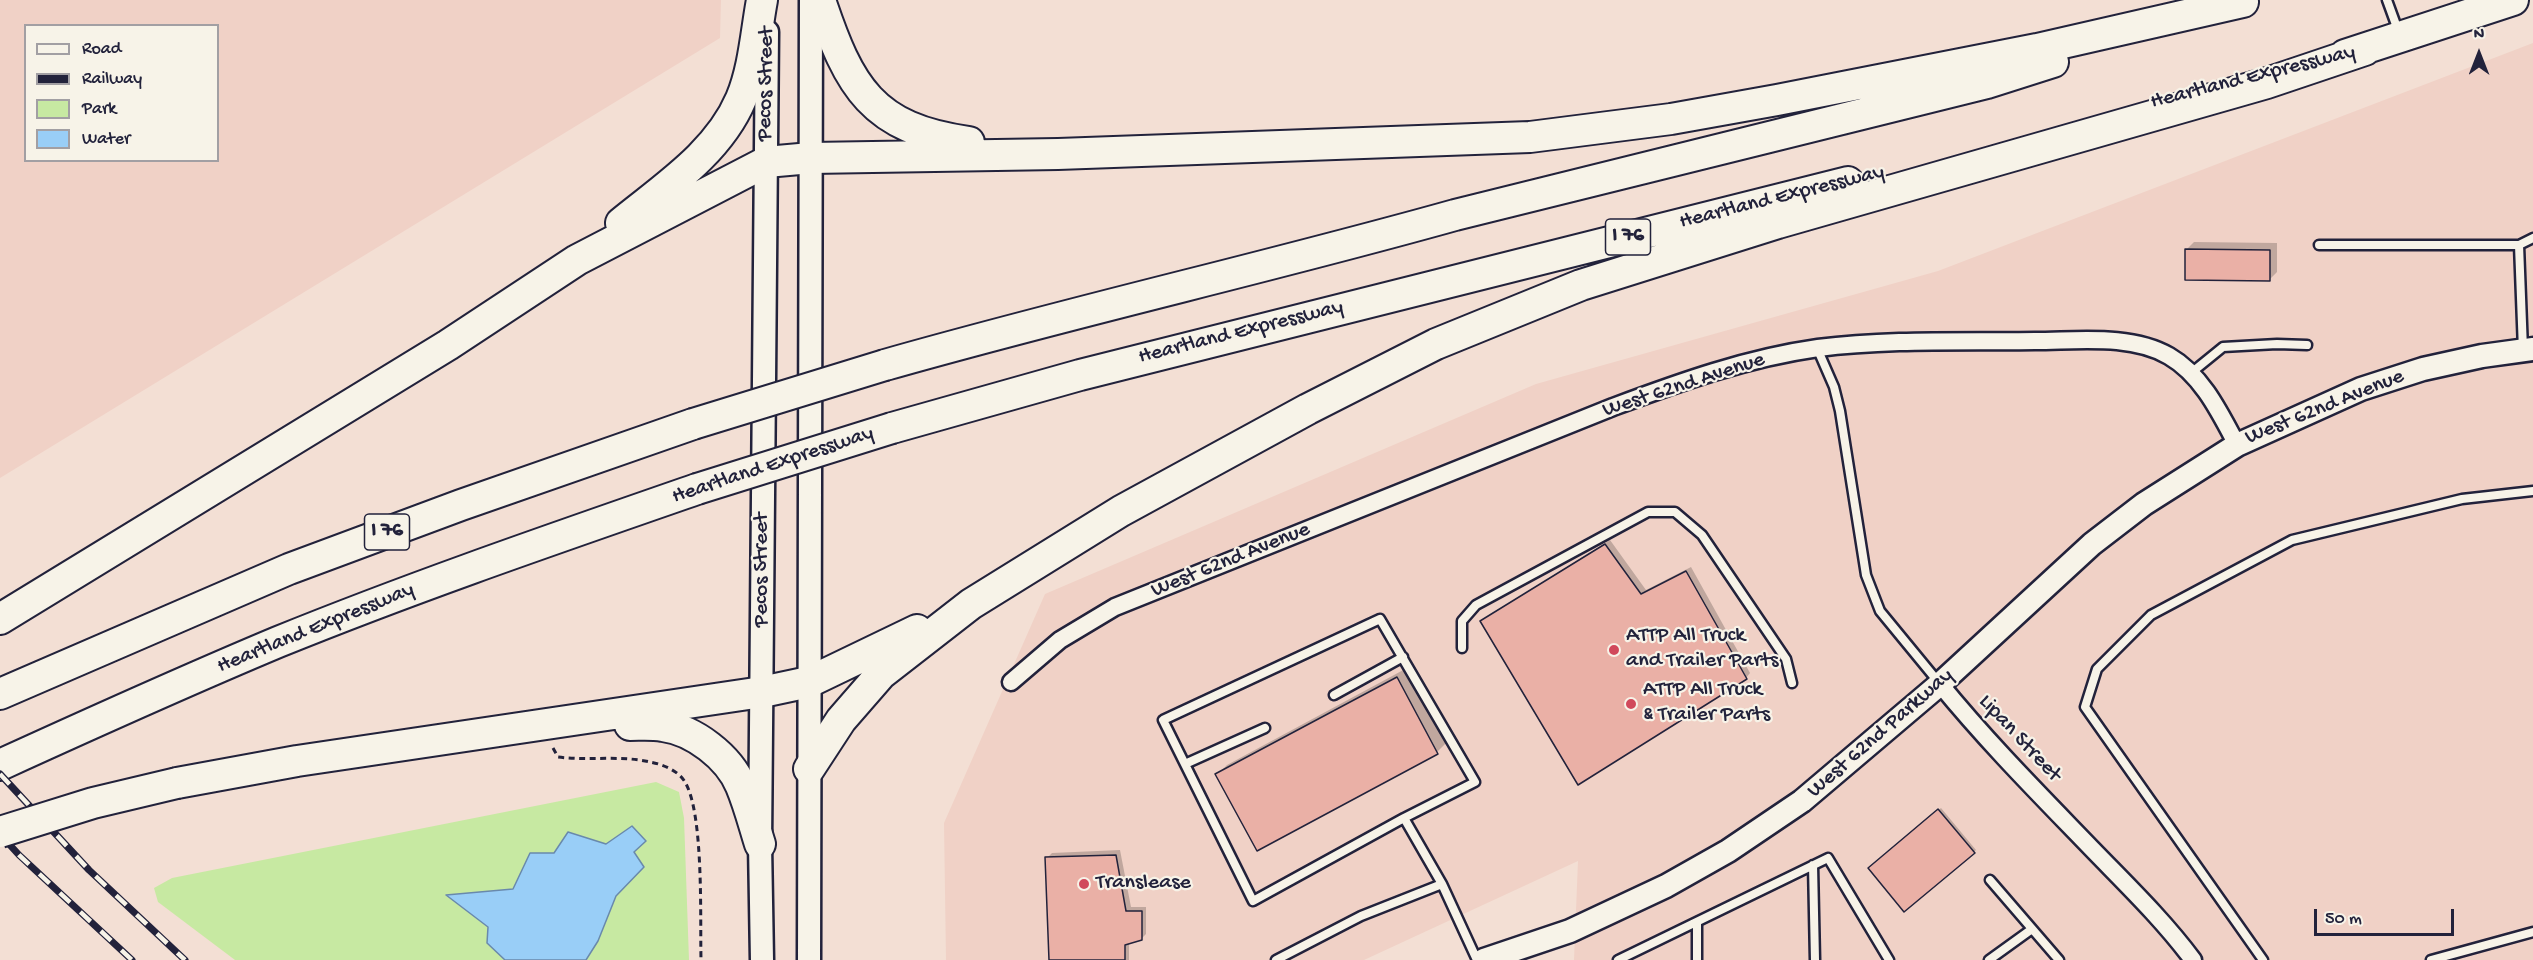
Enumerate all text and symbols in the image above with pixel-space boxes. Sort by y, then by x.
legend [24,24,219,162]
north arrow [2449,24,2509,84]
text: N [2474,26,2484,45]
street label: Pecos Street [753,27,781,141]
text: Road [82,39,121,60]
street label: Heartland Expressway [2148,40,2358,116]
text: Railway [82,69,142,90]
text: Park [82,99,116,120]
text: Water [82,129,130,150]
street label: Heartland Expressway [1677,160,1887,236]
road number: I 76 [1606,219,1650,255]
street label: Heartland Expressway [1136,295,1346,371]
street label: West 62nd Avenue [1600,347,1768,425]
street label: West 62nd Avenue [2242,364,2408,452]
street label: Heartland Expressway [669,421,877,511]
street label: Pecos Street [750,513,776,627]
road number: I 76 [364,514,410,550]
street label: West 62nd Avenue [1148,517,1314,605]
street label: Heartland Expressway [214,577,418,681]
place label: ATTP All Truck and Trailer Parts [1626,624,1778,676]
marker: ATTP All Truck and Trailer Parts [1607,643,1621,657]
street label: West 62nd Parkway [1803,663,1959,805]
place label: ATTP All Truck & Trailer Parts [1643,678,1770,730]
street label: Lipan Street [1972,690,2066,788]
marker: ATTP All Truck & Trailer Parts [1624,697,1638,711]
place label: Translease [1096,871,1191,897]
marker: Translease [1077,877,1091,891]
scale bar [2317,897,2456,935]
text: 50 m [2325,909,2362,930]

